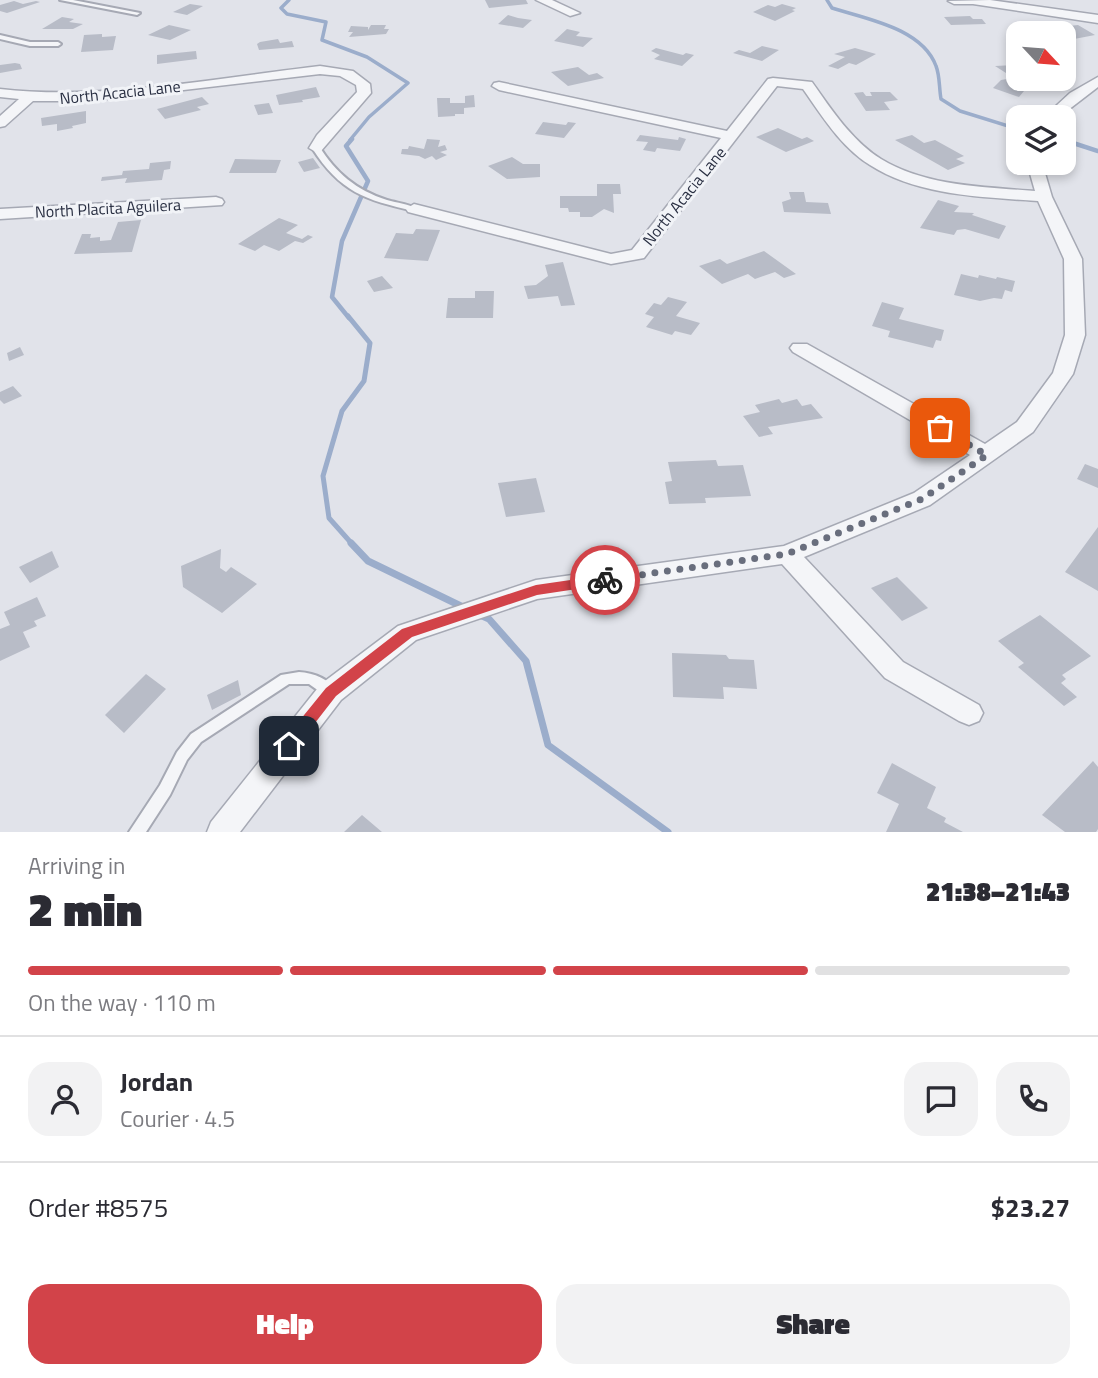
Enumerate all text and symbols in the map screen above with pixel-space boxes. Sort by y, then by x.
north arrow [1006,21,1076,91]
map controls [1006,21,1076,175]
street label: North Acacia Lane [58,74,182,110]
button: layers [1006,105,1076,175]
street label: North Acacia Lane [637,141,731,251]
street label: North Placita Aguilera [34,192,182,224]
pin [910,398,970,458]
icon: bag [921,409,959,447]
courier [570,545,640,615]
icon: bike [586,561,624,599]
pin [259,716,319,776]
icon: home [270,727,308,765]
text: Arriving in [28,848,125,883]
text: 21:38–21:43 [926,872,1070,911]
text: 2 min [28,874,142,944]
text: On the way · 110 m [28,985,216,1020]
button: person [28,1062,102,1136]
text: Jordan [120,1062,193,1101]
button: chat [904,1062,978,1136]
button: phone [996,1062,1070,1136]
text: Courier · 4.5 [120,1101,235,1136]
text: Order #8575 [28,1188,168,1227]
text: $23.27 [991,1188,1070,1227]
button: Help [28,1284,542,1364]
button: Share [556,1284,1070,1364]

